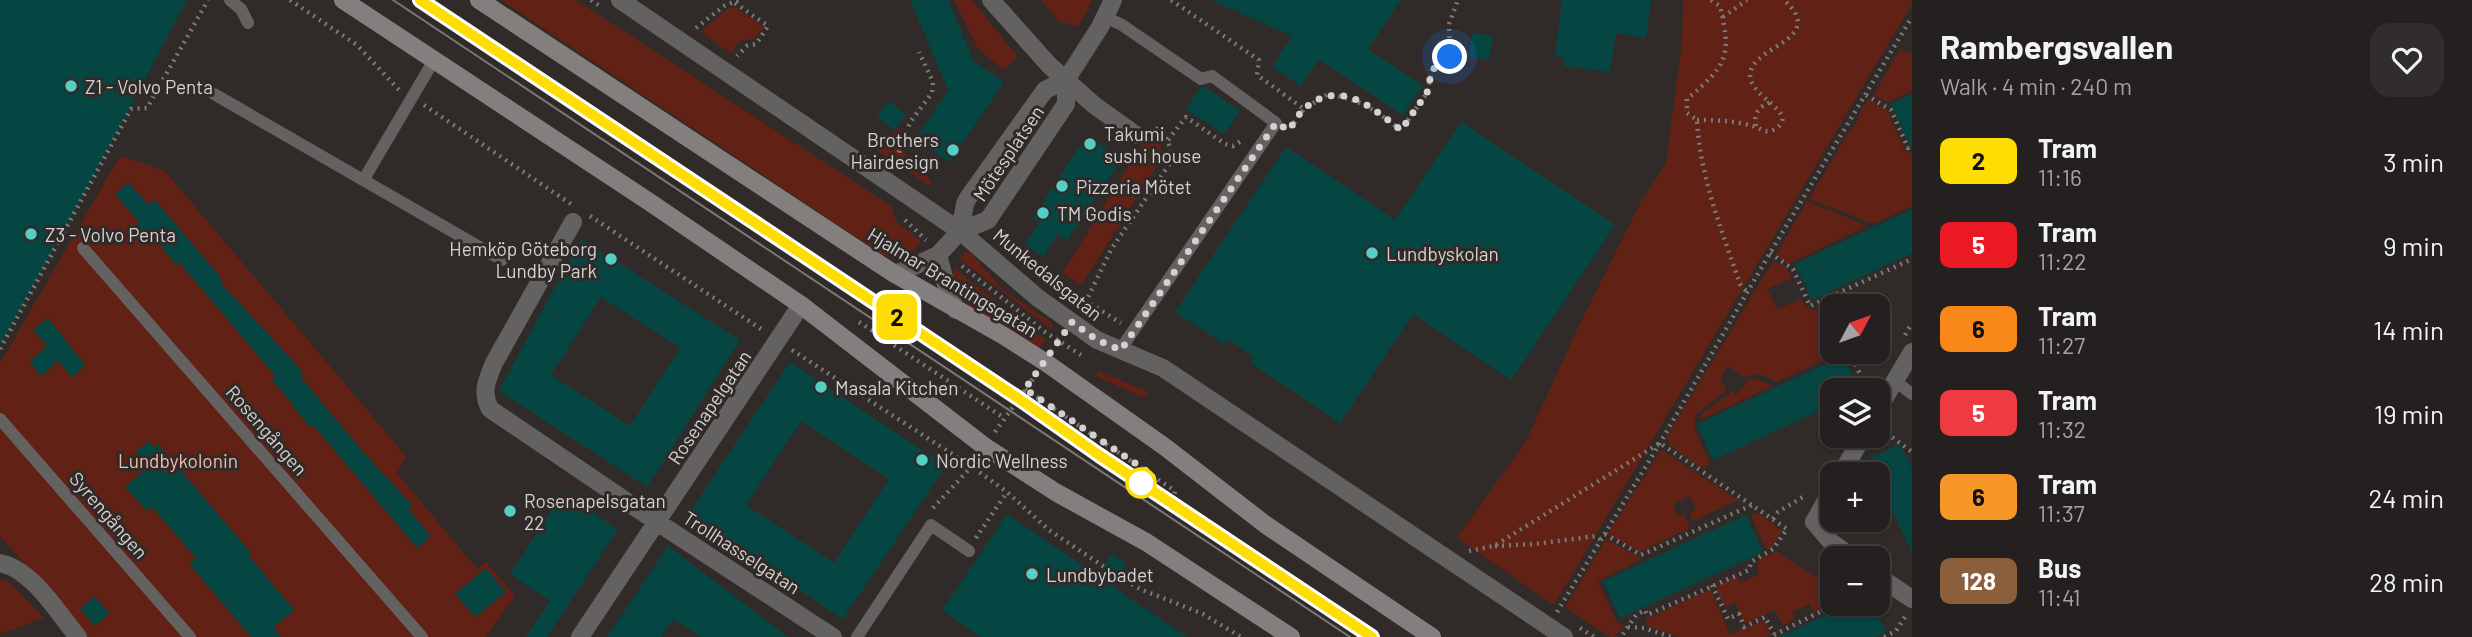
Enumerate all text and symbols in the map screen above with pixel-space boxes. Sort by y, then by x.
button: heart [2370,23,2444,97]
text: Rambergsvallen [1940,26,2173,66]
your location [1432,39,1467,74]
text: Walk · 4 min · 240 m [1940,72,2132,100]
place label: Z1 - Volvo Penta [85,75,213,98]
marker: Z1 - Volvo Penta [63,78,79,94]
street label: Mötesplatsen [968,101,1048,205]
place label: Takumi sushi house [1104,122,1201,167]
place label: Brothers Hairdesign [850,128,939,173]
text: Tram [2038,132,2097,163]
marker: Takumi sushi house [1082,136,1098,152]
marker: Brothers Hairdesign [945,142,961,158]
text: 2 [1972,146,1985,175]
text: 3 min [2383,146,2444,177]
text: 11:16 [2038,163,2082,191]
place label: Pizzeria Mötet [1076,175,1192,198]
marker: Pizzeria Mötet [1054,178,1070,194]
place label: TM Godis [1057,202,1132,225]
marker: TM Godis [1035,205,1051,221]
text: Tram [2038,216,2097,247]
street label: Hjalmar Brantingsgatan [864,222,1042,342]
place label: Z3 - Volvo Penta [45,223,176,246]
street label: Munkedalsgatan [989,223,1107,325]
marker: Z3 - Volvo Penta [23,226,39,242]
text: 5 [1972,230,1985,259]
text: 9 min [2383,230,2444,261]
place label: Hemköp Göteborg Lundby Park [449,237,597,282]
place label: Lundbyskolan [1386,242,1499,265]
marker: Lundbyskolan [1364,245,1380,261]
text: 11:22 [2038,247,2087,275]
marker: Hemköp Göteborg Lundby Park [603,251,619,267]
line badge: 2 [874,294,920,340]
north arrow [1820,294,1890,364]
map controls [1820,294,1890,616]
text: Tram [2038,300,2097,331]
text: 2 [890,302,904,331]
text: 6 [1972,314,1985,343]
text: 14 min [2373,314,2444,345]
text: 11:27 [2038,331,2085,359]
street label: Rosenapelgatan [662,346,756,468]
place label: Masala Kitchen [835,376,958,399]
button: layers [1820,378,1890,448]
marker: Masala Kitchen [813,379,829,395]
street label: Rosengången [222,380,312,480]
text: Tram [2038,384,2097,415]
text: 5 [1972,398,1985,427]
text: 19 min [2374,398,2444,429]
text: 11:32 [2038,415,2086,443]
park label: Lundbykolonin [118,449,238,472]
place label: Nordic Wellness [936,449,1068,472]
marker: Nordic Wellness [914,452,930,468]
button: + [1820,462,1890,532]
street label: Syrengången [65,467,153,563]
unlabelled marker [1126,468,1156,498]
text: Tram [2038,468,2097,499]
text: 6 [1972,482,1985,511]
text: 24 min [2368,482,2444,513]
place label: Rosenapelsgatan 22 [524,489,666,534]
text: 11:37 [2038,499,2085,527]
marker: Rosenapelsgatan 22 [502,503,518,519]
street label: Trollhasselgatan [679,506,805,598]
button: − [1820,546,1890,616]
text: Bus [2038,552,2081,583]
place label: Lundbybadet [1046,563,1154,586]
marker: Lundbybadet [1024,566,1040,582]
text: 128 [1961,566,1996,595]
text: 28 min [2369,566,2444,597]
text: 11:41 [2038,583,2081,611]

